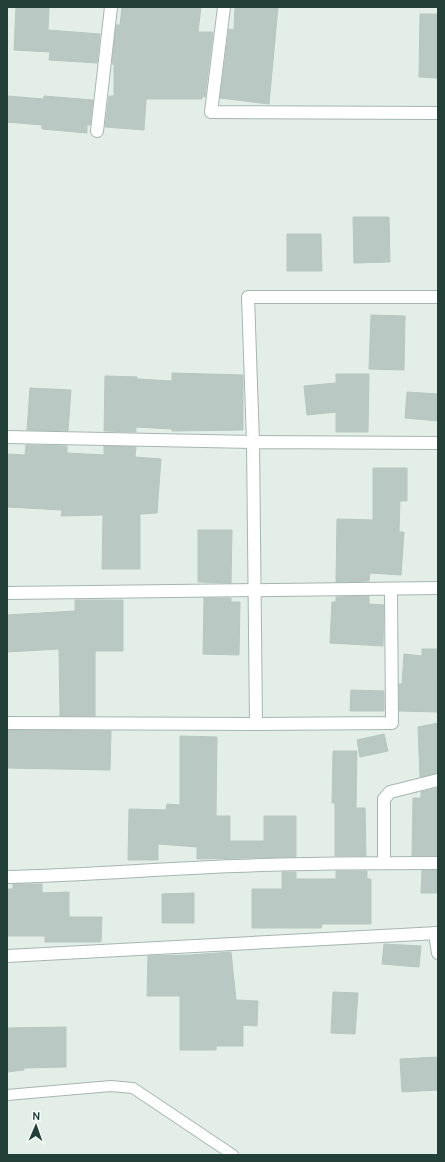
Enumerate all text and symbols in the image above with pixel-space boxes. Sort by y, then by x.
north arrow [16,1106,56,1146]
text: N [32,1109,40,1123]

